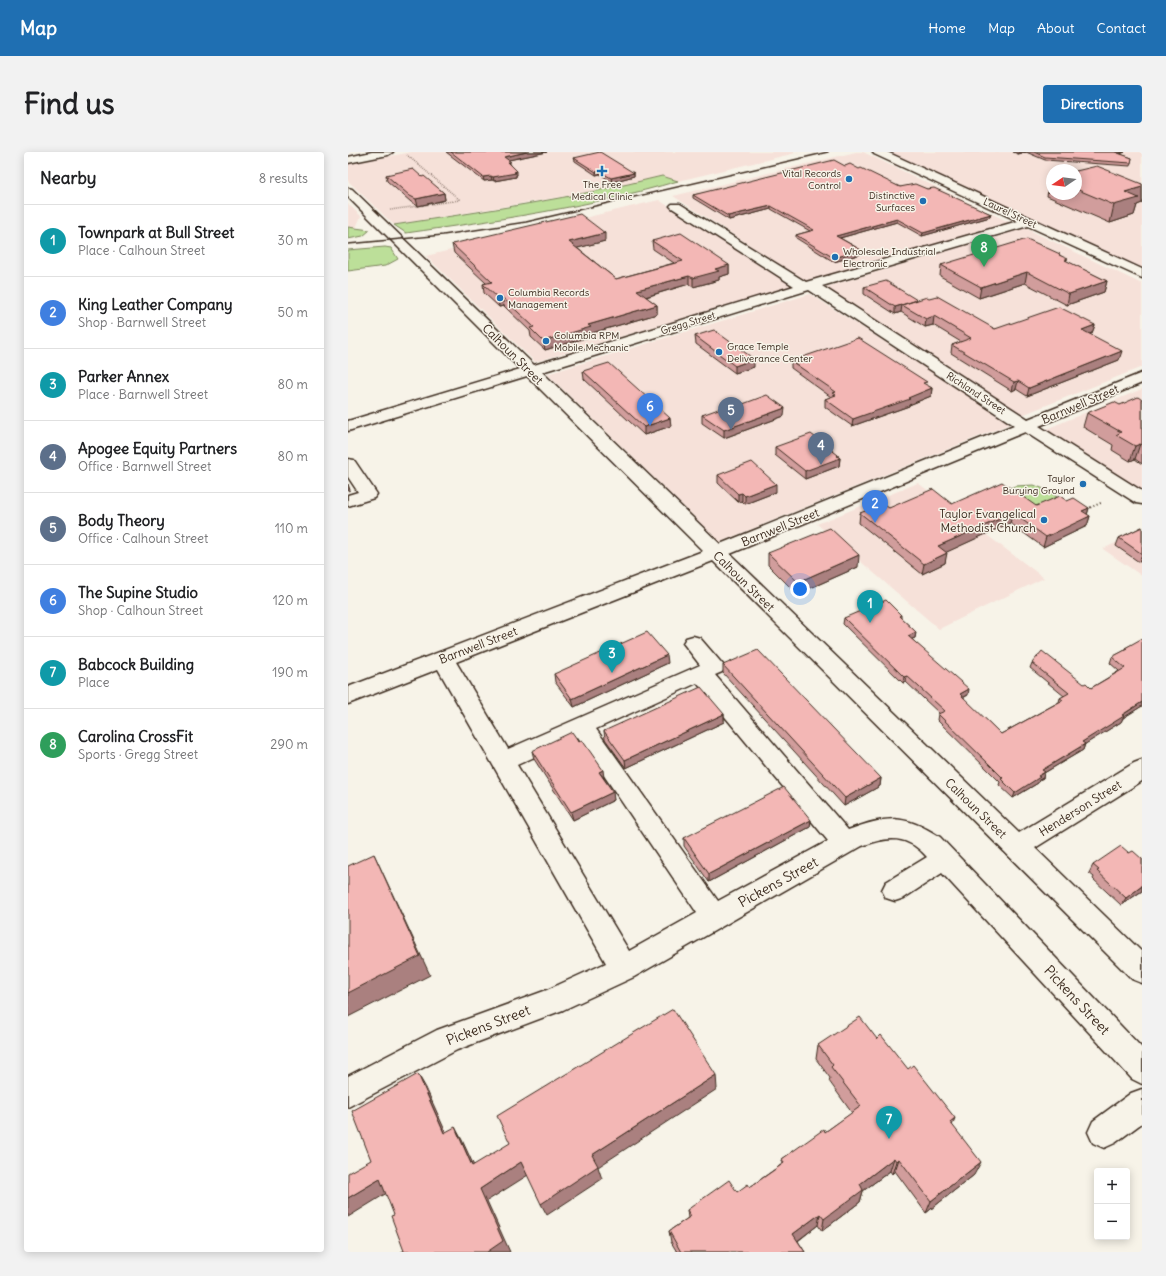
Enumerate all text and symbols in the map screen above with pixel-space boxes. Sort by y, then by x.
text: Map [20,16,57,40]
text: Home [928,19,966,37]
text: Map [988,19,1015,37]
text: About [1037,19,1075,37]
text: Contact [1097,19,1146,37]
button: Directions [1043,85,1142,123]
text: Find us [24,86,115,122]
north arrow [1046,164,1082,200]
marker: The Free Medical Clinic [596,165,608,177]
text: Nearby [40,167,96,189]
place label: Vital Records Control [782,167,841,192]
text: 8 results [259,170,308,187]
marker: Vital Records Control [844,174,854,184]
place label: The Free Medical Clinic [571,178,633,203]
place label: Distinctive Surfaces [869,189,915,214]
street label: Laurel Street [981,195,1039,231]
marker: Distinctive Surfaces [918,196,928,206]
text: Townpark at Bull Street [78,223,234,242]
text: 1 [50,232,56,249]
text: 30 m [278,232,308,249]
pin: 8 [971,234,997,267]
text: Place · Calhoun Street [78,242,205,259]
place label: Wholesale Industrial Electronic [843,245,935,270]
marker: Wholesale Industrial Electronic [830,252,840,262]
place label: Columbia Records Management [508,286,590,311]
marker: Columbia Records Management [495,293,505,303]
text: King Leather Company [78,295,233,314]
text: 2 [49,304,57,321]
text: 50 m [277,304,308,321]
street label: Gregg Street [659,308,718,337]
text: Shop · Barnwell Street [78,314,206,331]
street label: Calhoun Street [479,320,547,388]
place label: Columbia RPM Mobile Mechanic [554,329,629,354]
marker: Columbia RPM Mobile Mechanic [541,336,551,346]
place label: Grace Temple Deliverance Center [727,340,813,365]
marker: Grace Temple Deliverance Center [714,347,724,357]
text: Parker Annex [78,367,169,386]
street label: Richland Street [944,369,1009,417]
text: 3 [49,376,57,393]
text: 80 m [277,376,308,393]
street label: Barnwell Street [1039,381,1121,427]
text: Place · Barnwell Street [78,386,208,403]
pin: 6 [637,393,663,426]
pin: 5 [718,397,744,430]
pin: 4 [808,432,834,465]
text: Apogee Equity Partners [78,439,237,458]
text: 4 [49,448,57,465]
text: 80 m [277,448,308,465]
text: Office · Barnwell Street [78,458,211,475]
place label: Taylor Burying Ground [1003,472,1075,497]
marker: Taylor Burying Ground [1078,479,1088,489]
pin: 2 [862,490,888,523]
street label: Barnwell Street [739,505,821,549]
place label: Taylor Evangelical Methodist Church [939,506,1036,535]
text: Body Theory [78,511,165,530]
marker: Taylor Evangelical Methodist Church [1039,515,1049,525]
text: 5 [49,520,57,537]
text: 110 m [275,520,308,537]
text: Office · Calhoun Street [78,530,208,547]
street label: Calhoun Street [710,548,778,614]
your location [790,579,810,599]
text: The Supine Studio [78,583,198,602]
pin: 1 [857,590,883,623]
text: 6 [49,592,57,609]
text: 120 m [273,592,308,609]
text: Shop · Calhoun Street [78,602,203,619]
street label: Barnwell Street [437,623,519,667]
pin: 3 [599,640,625,673]
text: Babcock Building [78,655,194,674]
text: 7 [50,664,56,681]
text: 190 m [272,664,308,681]
text: Place [78,674,109,691]
text: Carolina CrossFit [78,727,193,746]
text: 8 [49,736,57,753]
text: 290 m [270,736,308,753]
text: Sports · Gregg Street [78,746,198,763]
street label: Calhoun Street [942,775,1010,841]
street label: Henderson Street [1036,777,1124,839]
street label: Pickens Street [735,853,821,911]
street label: Pickens Street [1040,962,1114,1039]
street label: Pickens Street [443,1001,533,1049]
pin: 7 [876,1106,902,1139]
map controls [1094,1168,1130,1240]
button: + [1094,1168,1130,1204]
button: − [1094,1204,1130,1240]

